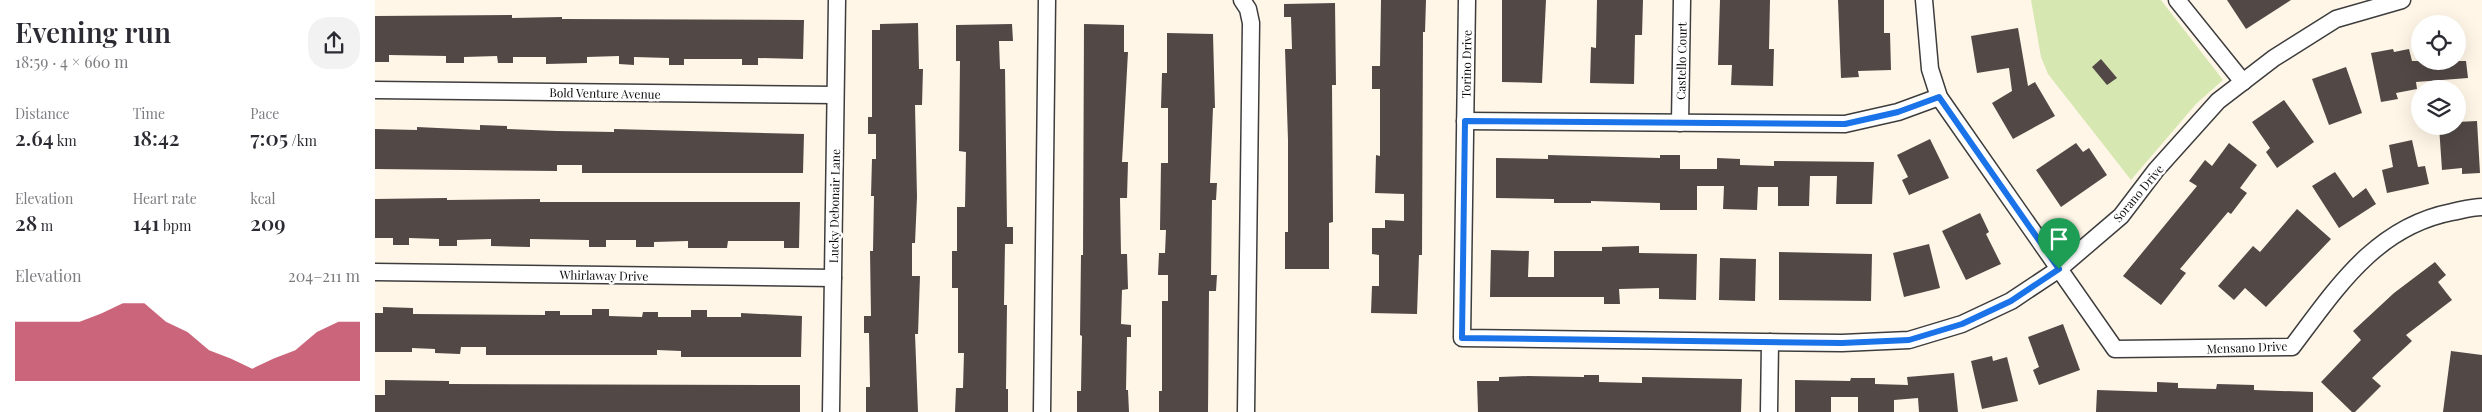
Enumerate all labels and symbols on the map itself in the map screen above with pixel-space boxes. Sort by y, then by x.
street label: Castello Court [1672,21,1690,100]
street label: Torino Drive [1457,30,1475,98]
street label: Bold Venture Avenue [549,84,661,102]
street label: Lucky Debonair Lane [825,149,843,263]
street label: Sorano Drive [2109,161,2167,225]
pin [2038,218,2080,269]
street label: Whirlaway Drive [558,266,649,284]
street label: Mensano Drive [2206,338,2288,356]

